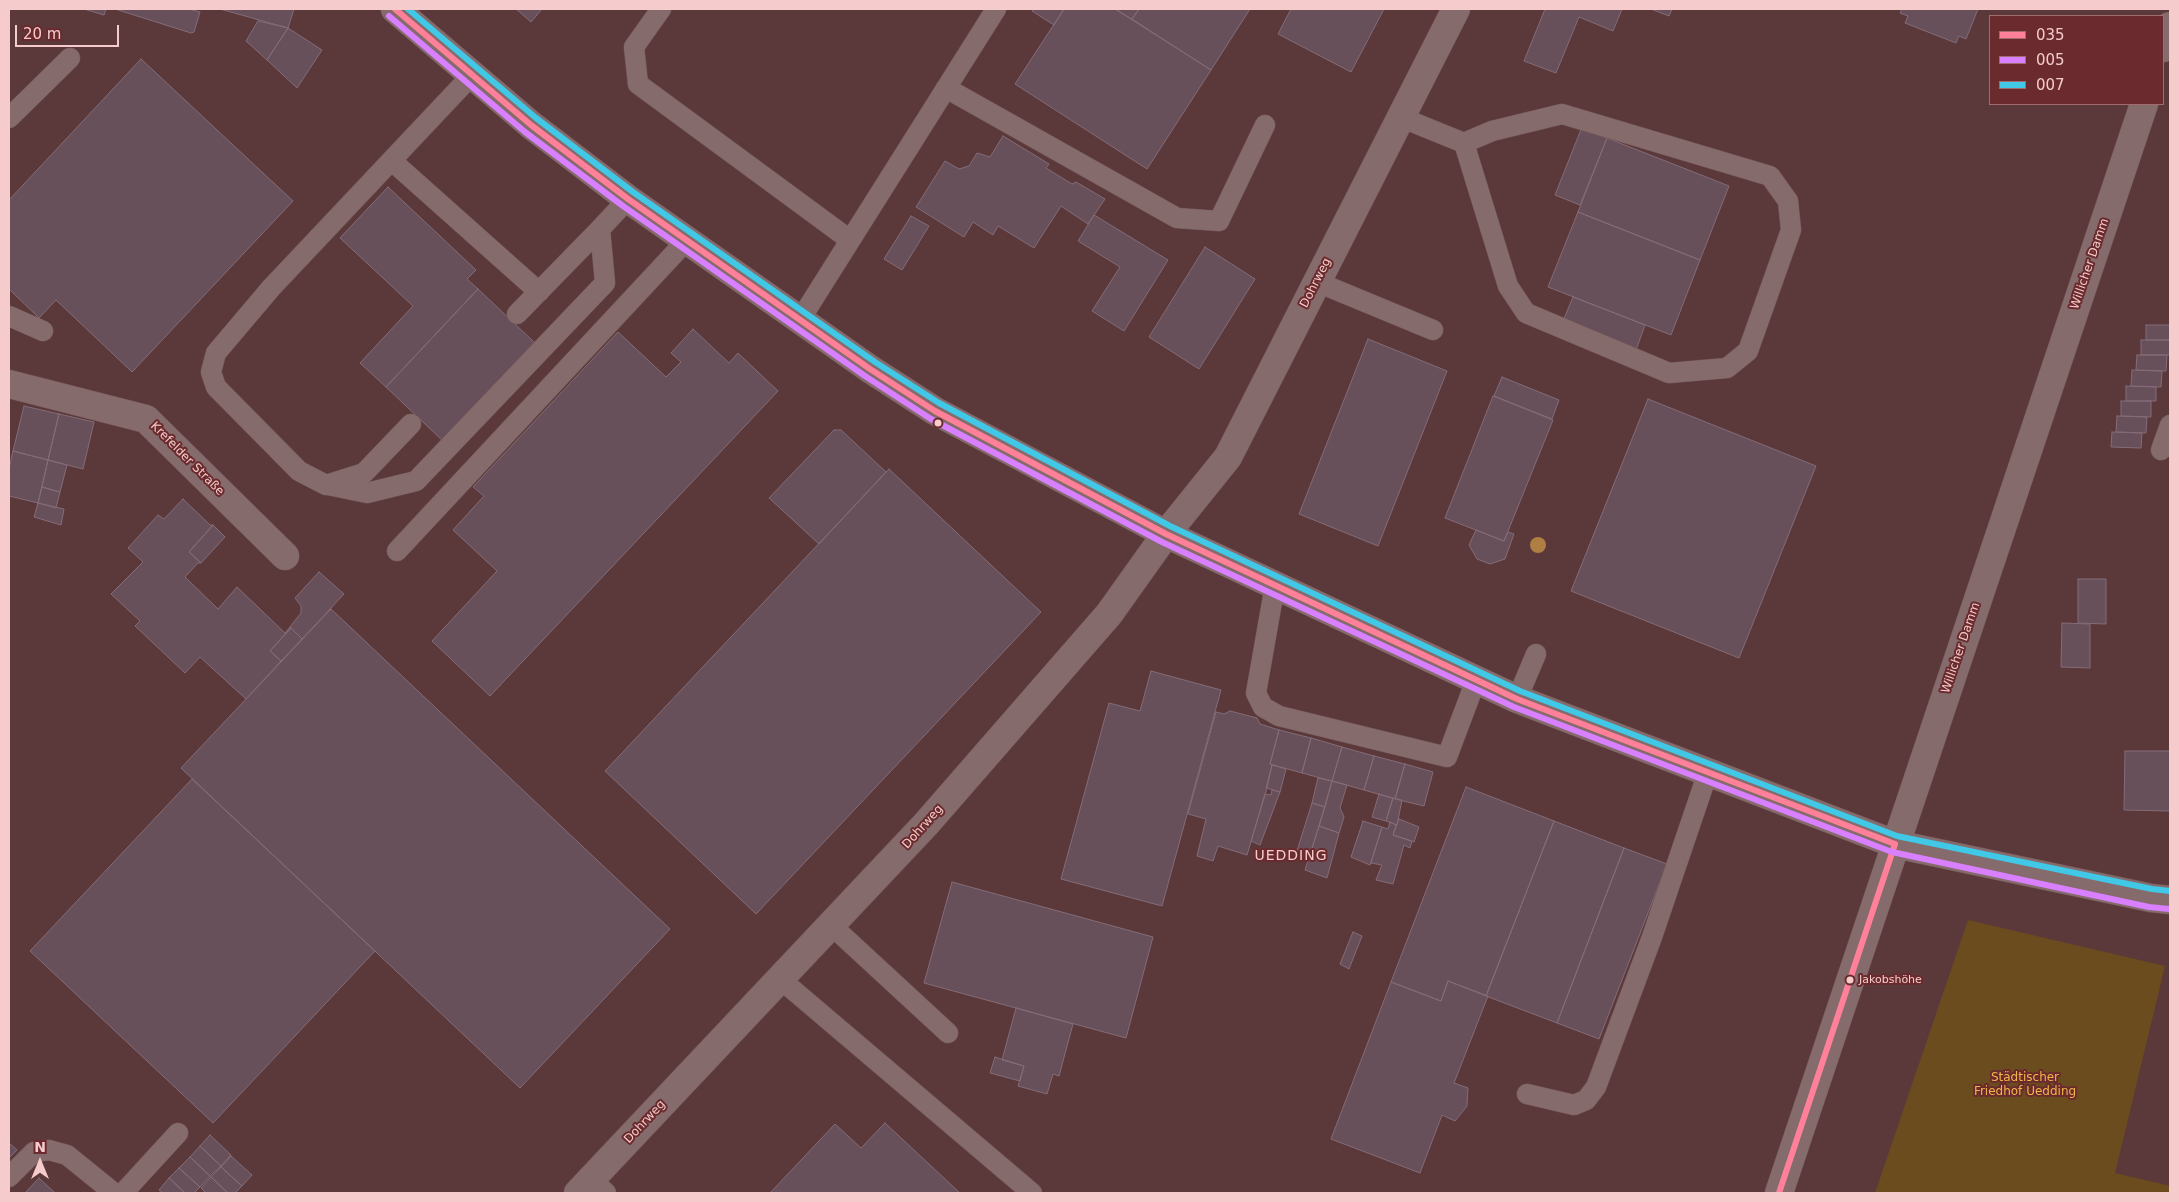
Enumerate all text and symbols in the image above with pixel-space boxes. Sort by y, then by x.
scale bar [18,15,121,47]
legend [1989,15,2164,105]
text: 20 m [23,25,61,43]
text: 035 [2036,26,2065,44]
text: 005 [2036,51,2065,69]
text: 007 [2036,76,2065,94]
street label: Willicher Damm [2068,217,2112,311]
street label: Dohrweg [1297,256,1335,310]
unlabelled marker [933,418,943,428]
street label: Krefelder Straße [147,419,227,499]
street label: Willicher Damm [1939,601,1983,695]
street label: Dohrweg [900,802,946,852]
district label: UEDDING [1254,848,1328,864]
place label: Jakobshöhe [1859,973,1922,987]
marker: Jakobshöhe [1845,975,1855,985]
park label: Städtischer Friedhof Uedding [1974,1071,2076,1099]
street label: Dohrweg [621,1097,669,1147]
north arrow [15,1137,65,1187]
text: N [34,1139,46,1155]

